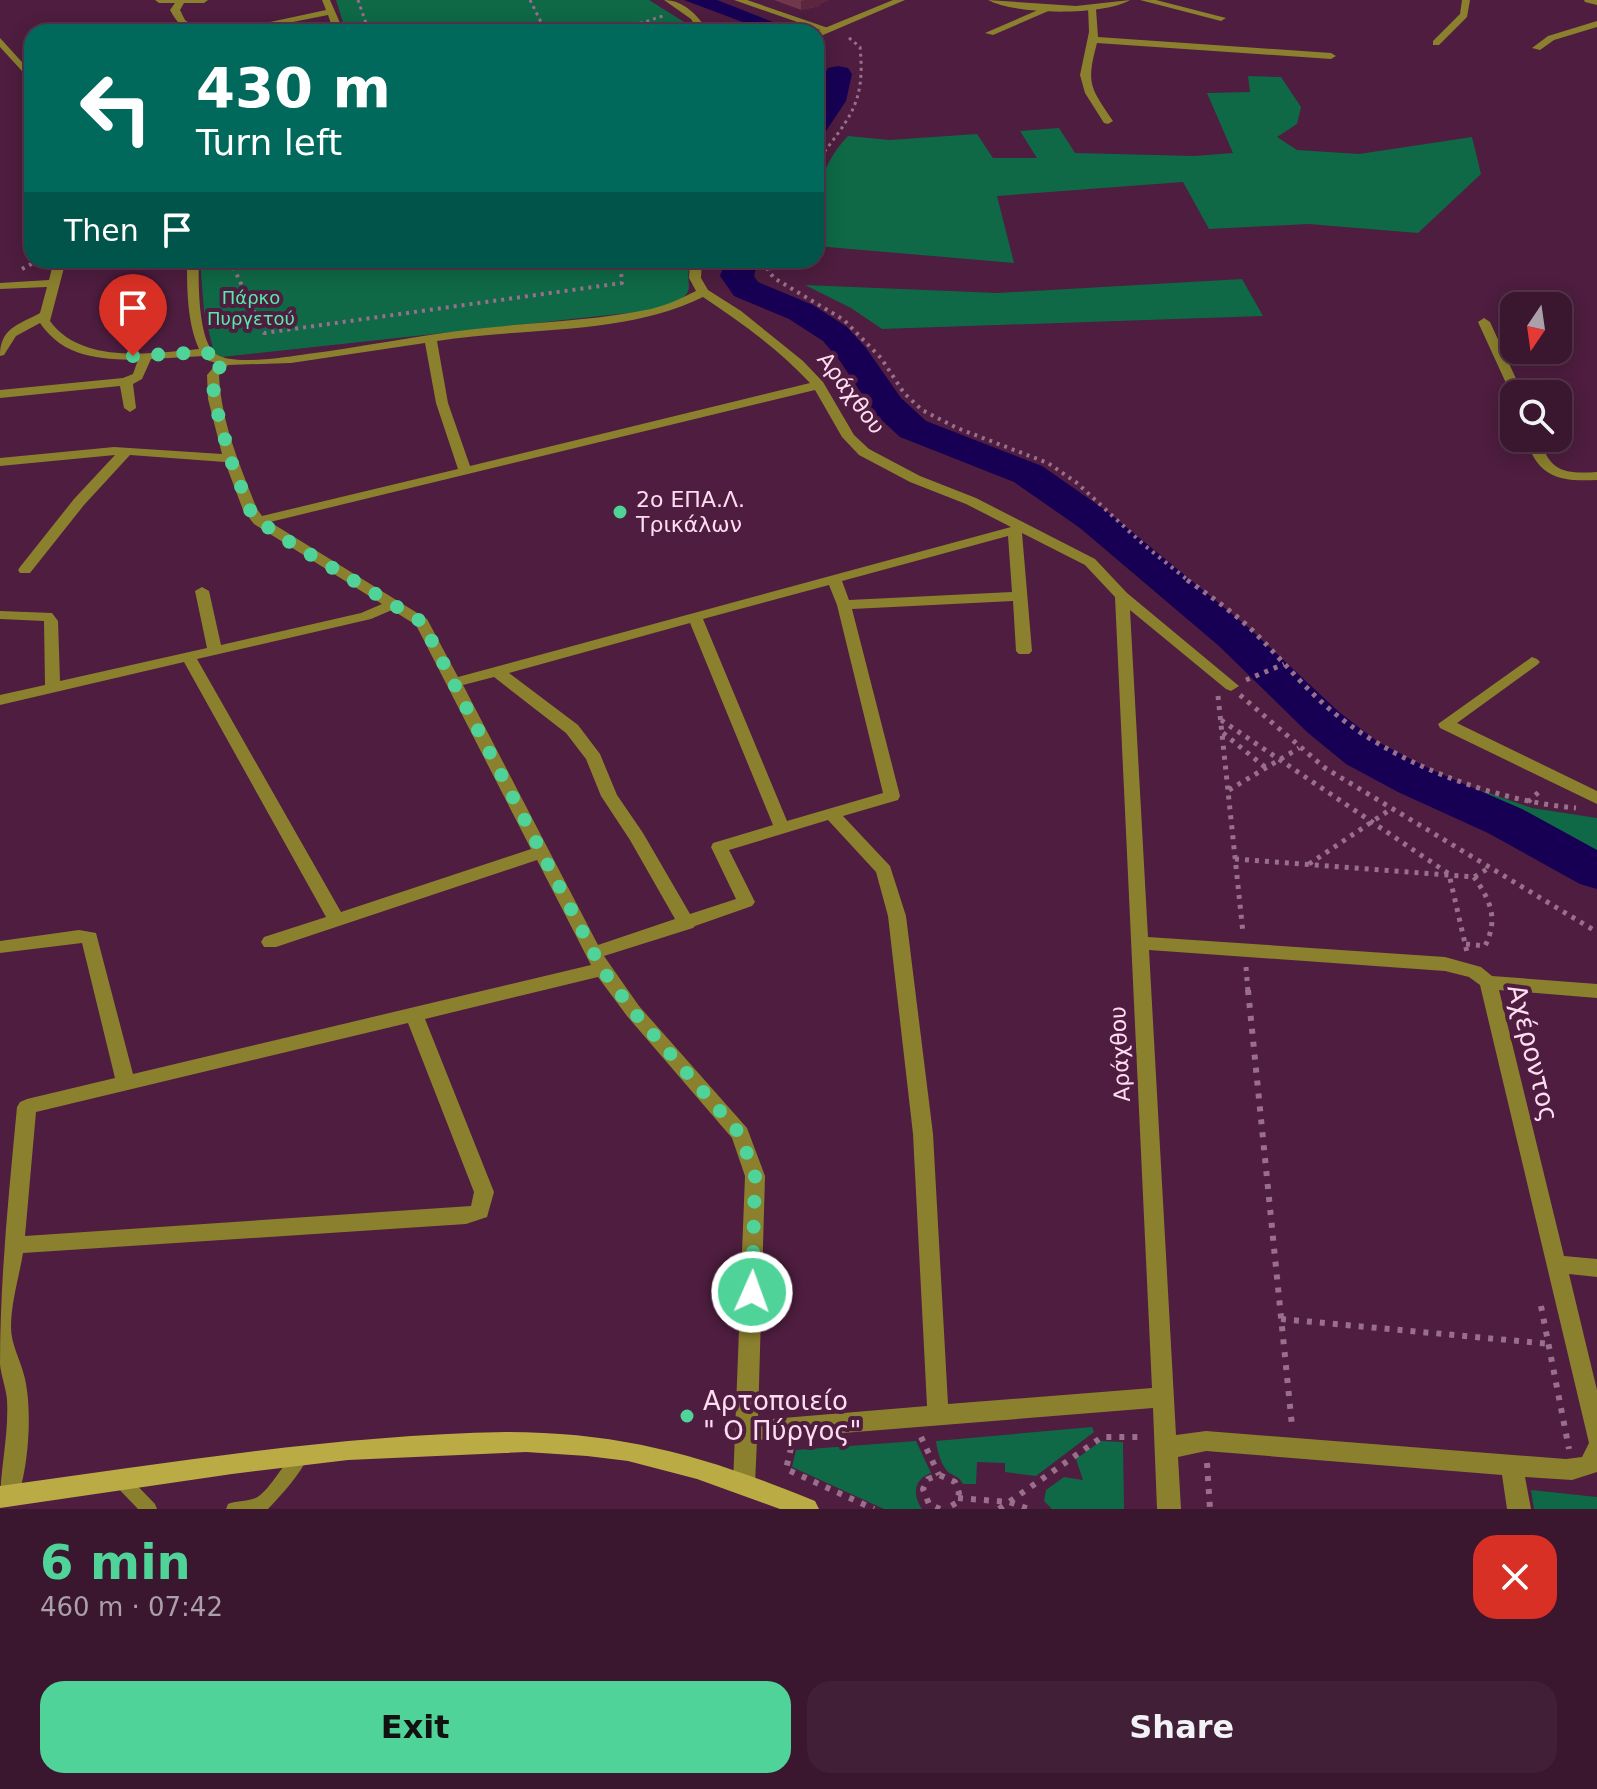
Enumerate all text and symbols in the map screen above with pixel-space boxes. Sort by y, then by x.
text: 430 m [196,55,391,120]
icon: left [64,56,168,160]
text: Turn left [196,122,342,163]
icon: arrive [155,208,199,252]
text: Then [64,213,139,248]
pin [99,274,167,356]
icon: arrive [111,286,155,330]
park label: Πάρκο Πυργετού [207,287,295,329]
north arrow [1500,292,1572,364]
map controls [1500,292,1572,452]
street label: Αράχθου [812,347,890,439]
button: search [1500,380,1572,452]
place label: 2ο ΕΠΑ.Λ. Τρικάλων [635,487,745,537]
marker: 2ο ΕΠΑ.Λ. Τρικάλων [611,503,629,521]
street label: Αχέροντος [1501,981,1565,1125]
street label: Αράχθου [1105,1005,1135,1103]
position arrow [710,1250,794,1334]
place label: Αρτοποιείο " Ο Πύργος" [703,1386,862,1446]
marker: Αρτοποιείο " Ο Πύργος" [678,1407,696,1425]
text: 6 min [40,1534,191,1590]
button: close [1473,1535,1557,1619]
text: 460 m · 07:42 [40,1592,223,1622]
button: Exit [40,1681,791,1773]
button: Share [807,1681,1557,1773]

